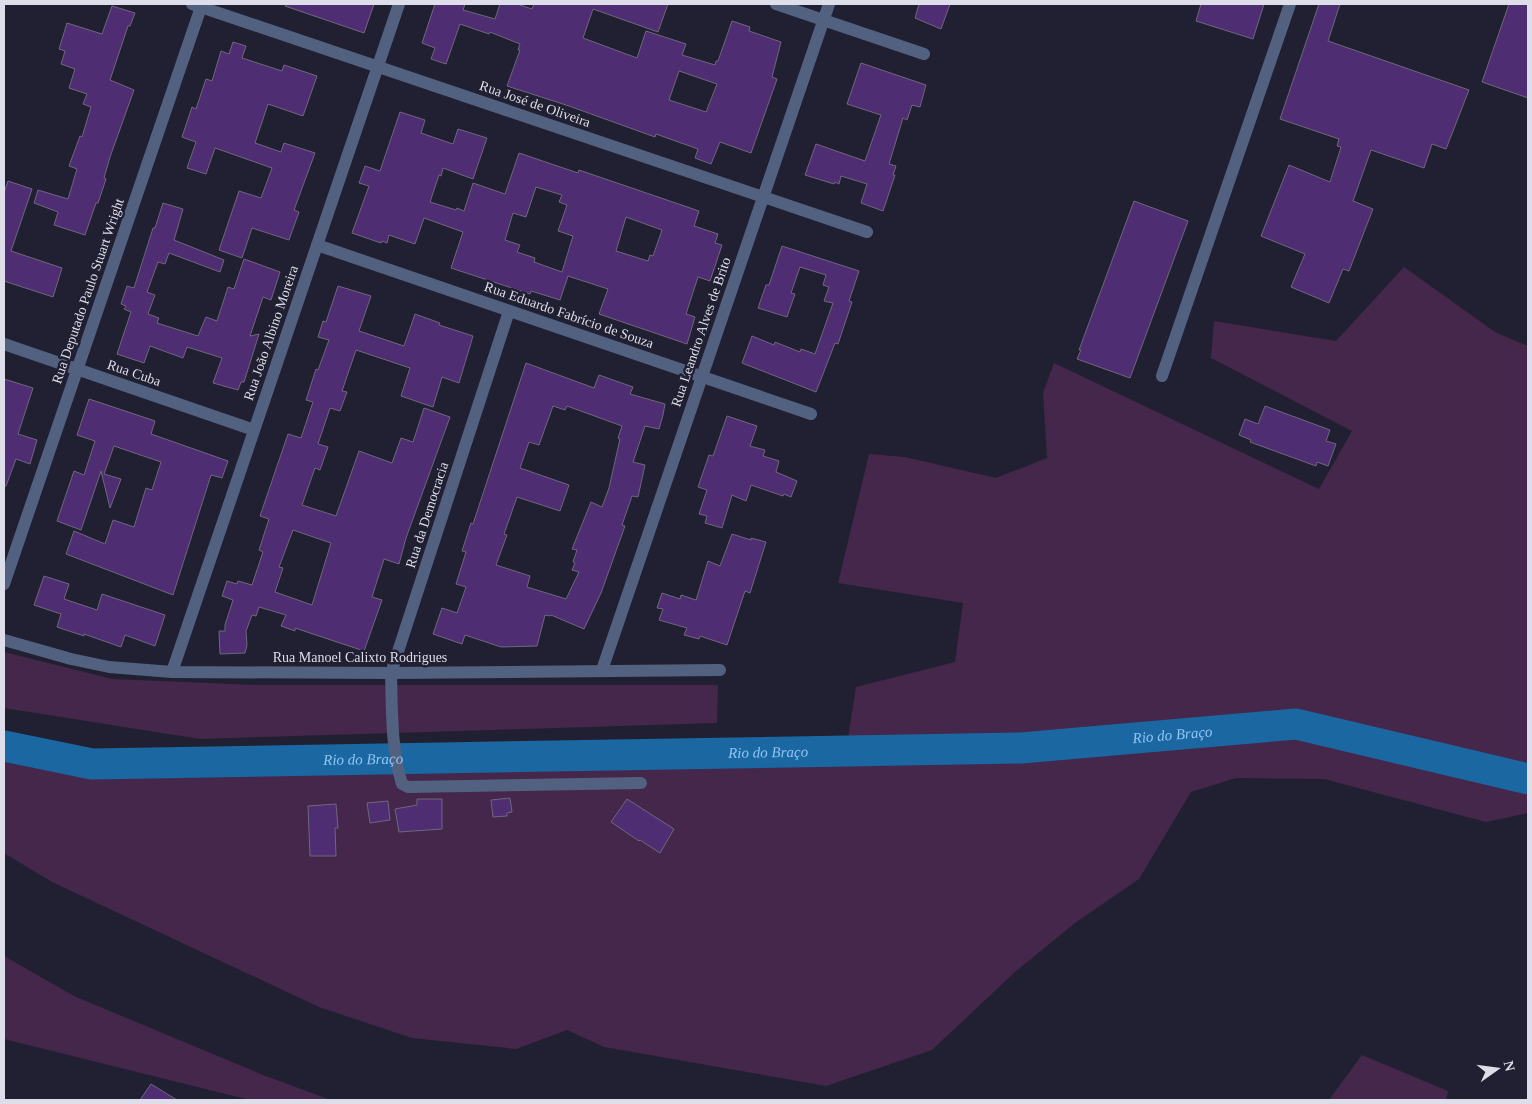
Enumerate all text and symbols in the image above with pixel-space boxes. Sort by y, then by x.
street label: Rua José de Oliveira [478,78,593,130]
street label: Rua Deputado Paulo Stuart Wright [49,196,127,386]
street label: Rua Leandro Alves de Brito [668,255,734,409]
street label: Rua João Albino Moreira [241,263,301,403]
street label: Rua Eduardo Fabrício de Souza [482,279,656,351]
street label: Rua Cuba [105,357,163,389]
street label: Rua da Democracia [403,459,451,570]
street label: Rua Manoel Calixto Rodrigues [273,650,447,665]
water label: Rio do Braço [1131,723,1214,746]
water label: Rio do Braço [727,744,809,761]
water label: Rio do Braço [322,751,404,768]
north arrow [1472,1044,1522,1094]
text: N [1501,1059,1518,1073]

